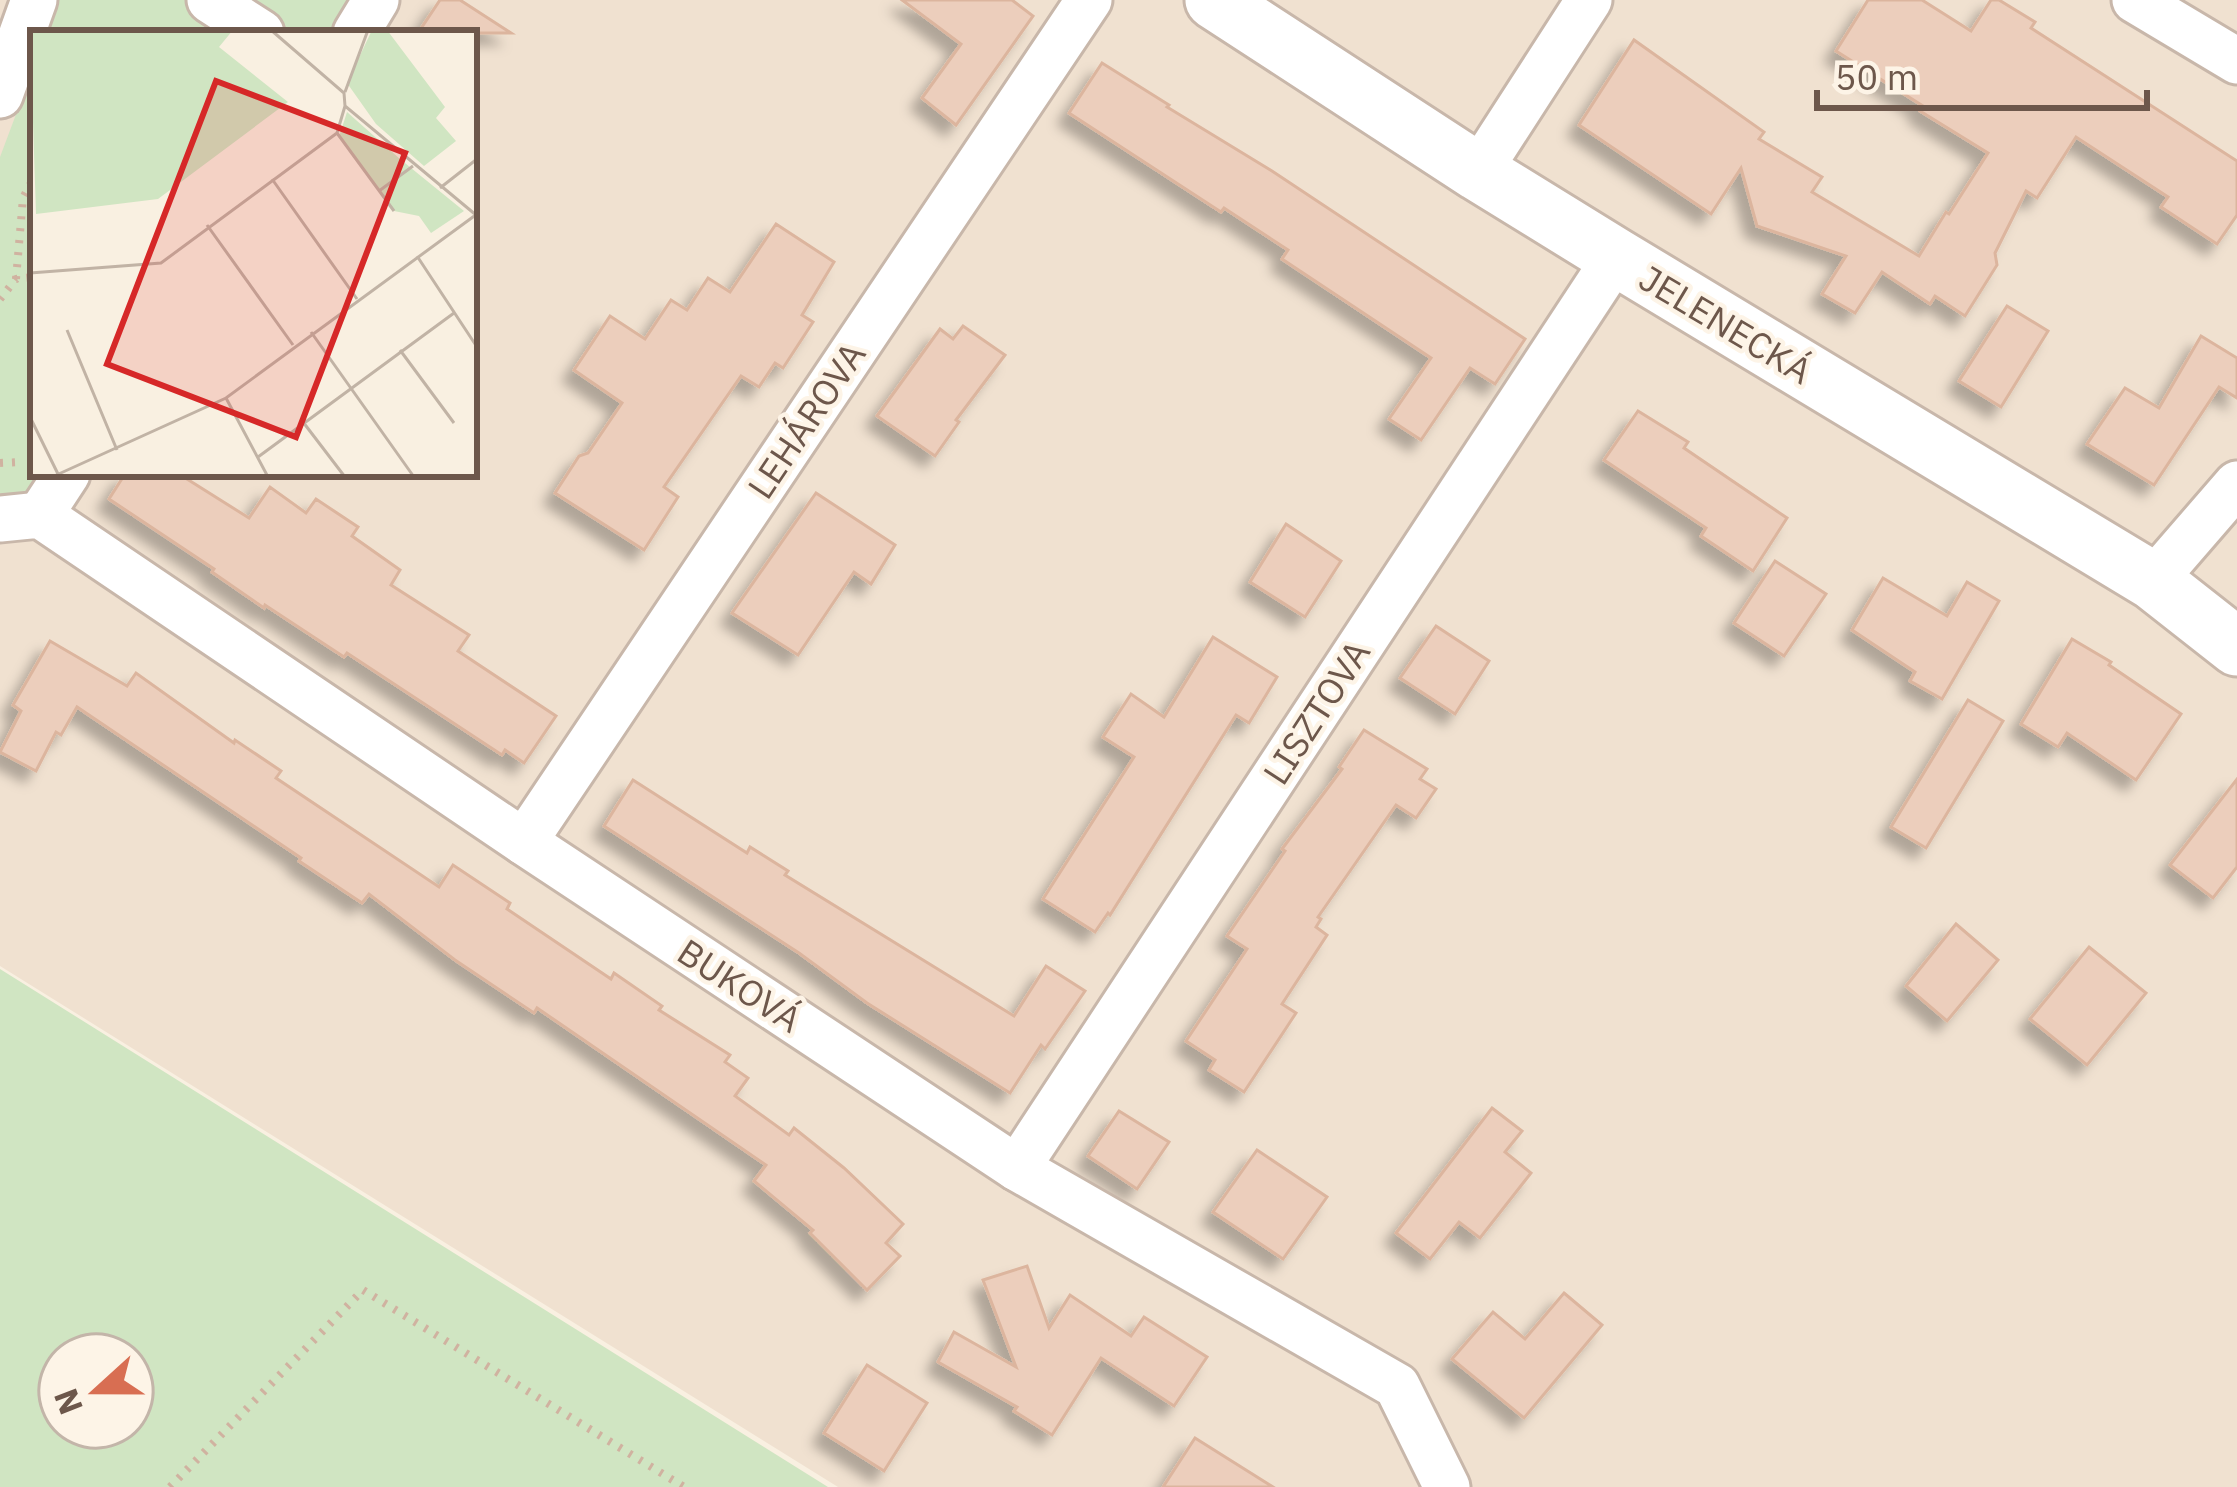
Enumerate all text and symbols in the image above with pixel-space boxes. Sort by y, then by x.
inset map [30,30,477,477]
scale bar [1817,36,2147,110]
text: 50 m [1835,53,1918,100]
street label: JELENECKÁ [1631,254,1821,394]
street label: LEHÁROVA [737,333,875,507]
street label: LISZTOVA [1252,631,1380,793]
street label: BUKOVÁ [669,928,811,1042]
north arrow [36,1331,156,1451]
text: N [43,1383,92,1421]

